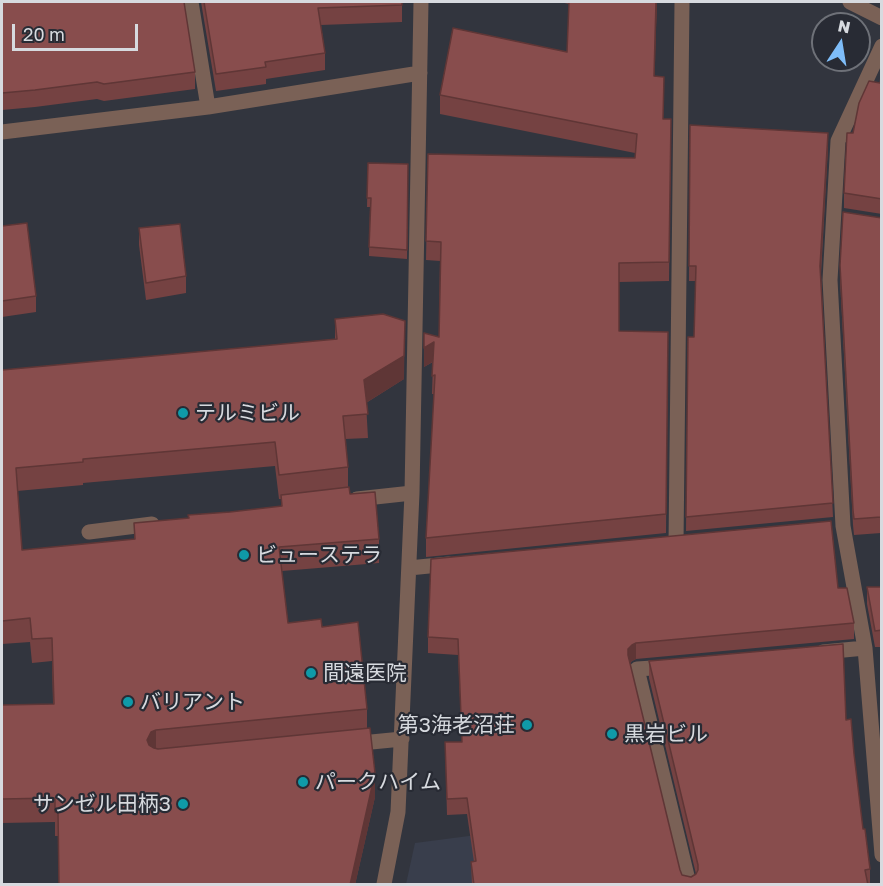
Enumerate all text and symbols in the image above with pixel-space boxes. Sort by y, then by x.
scale bar [15,12,141,50]
north arrow [811,12,871,72]
text: N [836,15,852,37]
text: 20 m [23,23,65,45]
place label: テルミビル [195,400,300,426]
marker: テルミビル [176,406,190,420]
place label: ビューステラ [256,542,382,568]
marker: ビューステラ [237,548,251,562]
place label: 間遠医院 [323,660,407,686]
marker: 間遠医院 [304,666,318,680]
place label: バリアント [140,689,245,715]
marker: バリアント [121,695,135,709]
place label: 第3海老沼荘 [398,712,515,738]
marker: 第3海老沼荘 [520,718,534,732]
place label: 黒岩ビル [624,721,708,747]
marker: 黒岩ビル [605,727,619,741]
place label: パークハイム [315,769,441,795]
marker: パークハイム [296,775,310,789]
place label: サンゼル田柄3 [33,791,171,817]
marker: サンゼル田柄3 [176,797,190,811]

